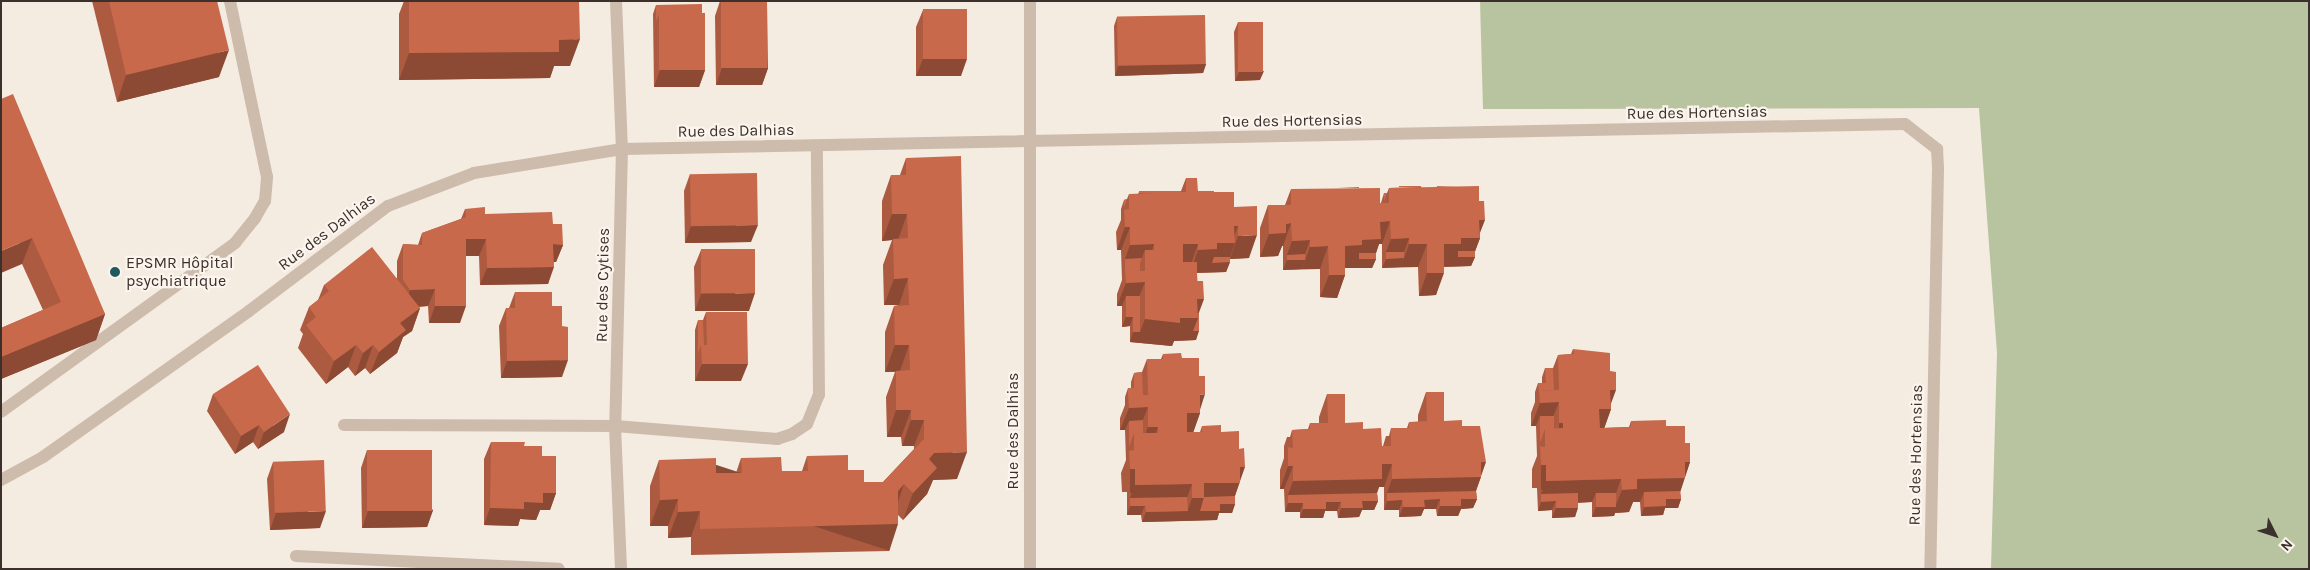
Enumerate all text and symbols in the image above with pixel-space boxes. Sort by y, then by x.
street label: Rue des Hortensias [1626,102,1768,124]
street label: Rue des Hortensias [1221,110,1363,132]
street label: Rue des Dalhias [677,120,795,142]
street label: Rue des Dalhias [275,189,379,275]
street label: Rue des Cytises [592,228,614,342]
place label: EPSMR Hôpital psychiatrique [126,253,234,291]
marker: EPSMR Hôpital psychiatrique [108,265,122,279]
street label: Rue des Dalhias [1003,373,1023,489]
street label: Rue des Hortensias [1905,384,1927,526]
north arrow [2250,510,2300,560]
text: N [2277,536,2296,555]

